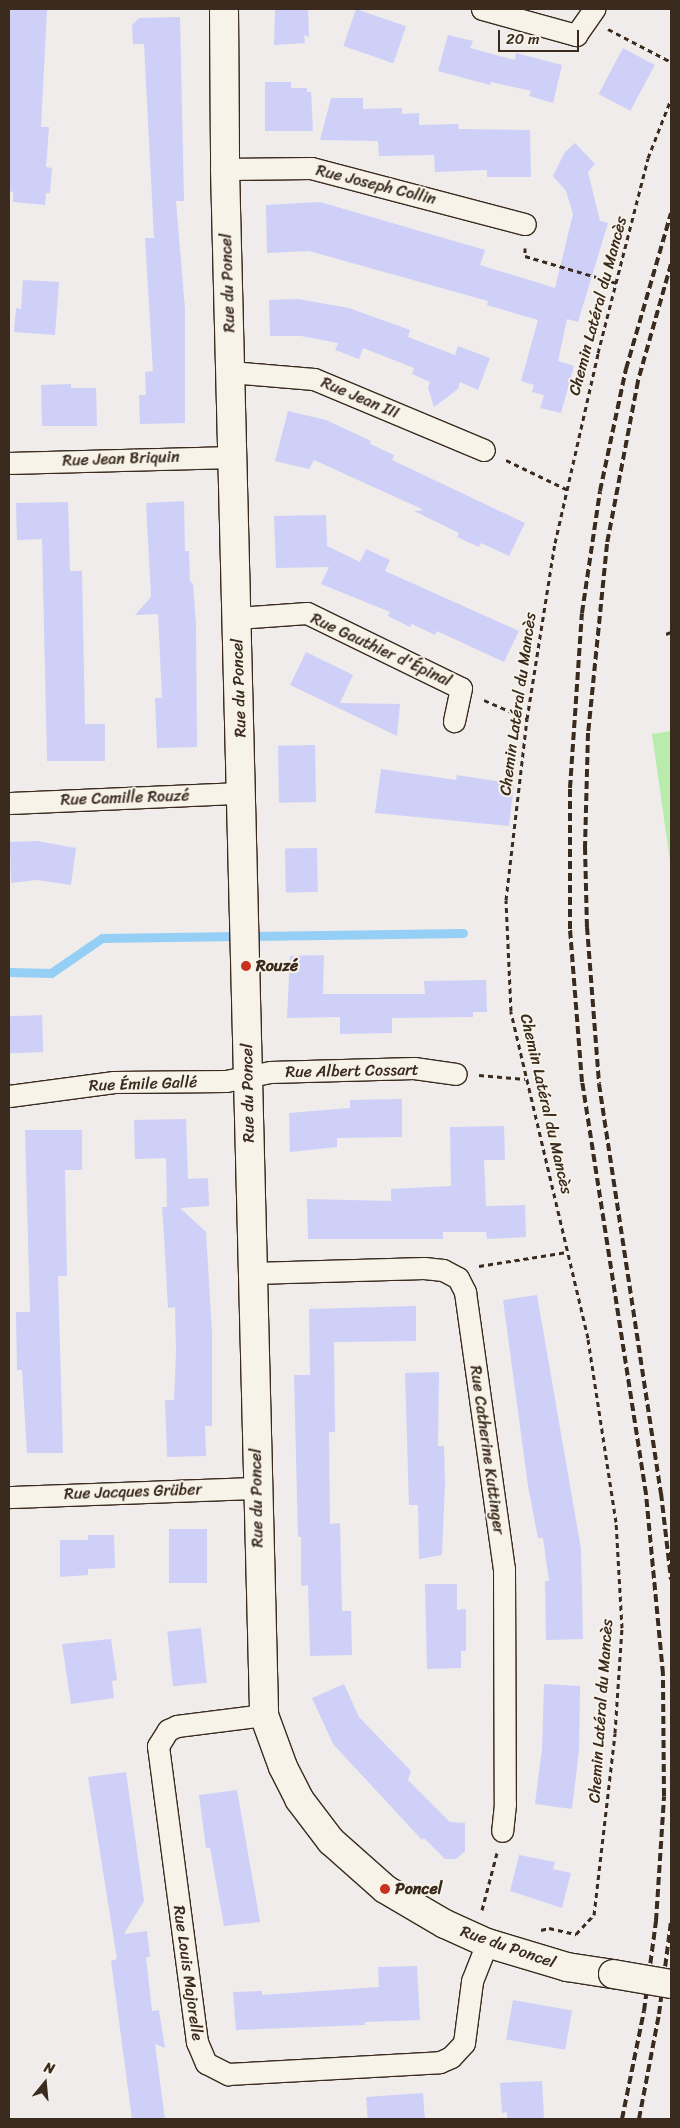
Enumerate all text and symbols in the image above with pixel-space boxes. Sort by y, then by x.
scale bar [500,20,581,52]
text: 20 m [506,26,540,52]
street label: Rue Joseph Collin [314,161,438,209]
street label: Chemin Latéral du Mancès [565,215,631,397]
street label: Rue du Poncel [217,233,239,333]
street label: Rue Jean III [318,373,402,423]
street label: Rue Jean Briquin [62,447,180,471]
street label: Rue Gauthier d'Épinal [307,609,455,691]
street label: Chemin Latéral du Mancès [496,612,540,796]
street label: Rue du Poncel [228,638,250,738]
street label: Rue Camille Rouzé [60,786,190,810]
place label: Rouzé [256,956,298,976]
marker: Rouzé [240,960,252,972]
street label: Chemin Latéral du Mancès [516,1012,576,1196]
street label: Rue du Poncel [238,1043,258,1143]
street label: Rue Albert Cossart [285,1060,419,1082]
street label: Rue Émile Gallé [88,1073,198,1095]
street label: Rue Catherine Kuttinger [466,1364,508,1536]
street label: Rue du Poncel [247,1448,267,1548]
street label: Rue Jacques Grüber [64,1480,202,1504]
street label: Chemin Latéral du Mancès [585,1619,617,1803]
place label: Poncel [395,1879,442,1899]
marker: Poncel [379,1883,391,1895]
street label: Rue Louis Majorelle [169,1904,207,2042]
street label: Rue du Poncel [458,1922,558,1972]
text: N [41,2055,58,2082]
north arrow [20,2058,70,2108]

